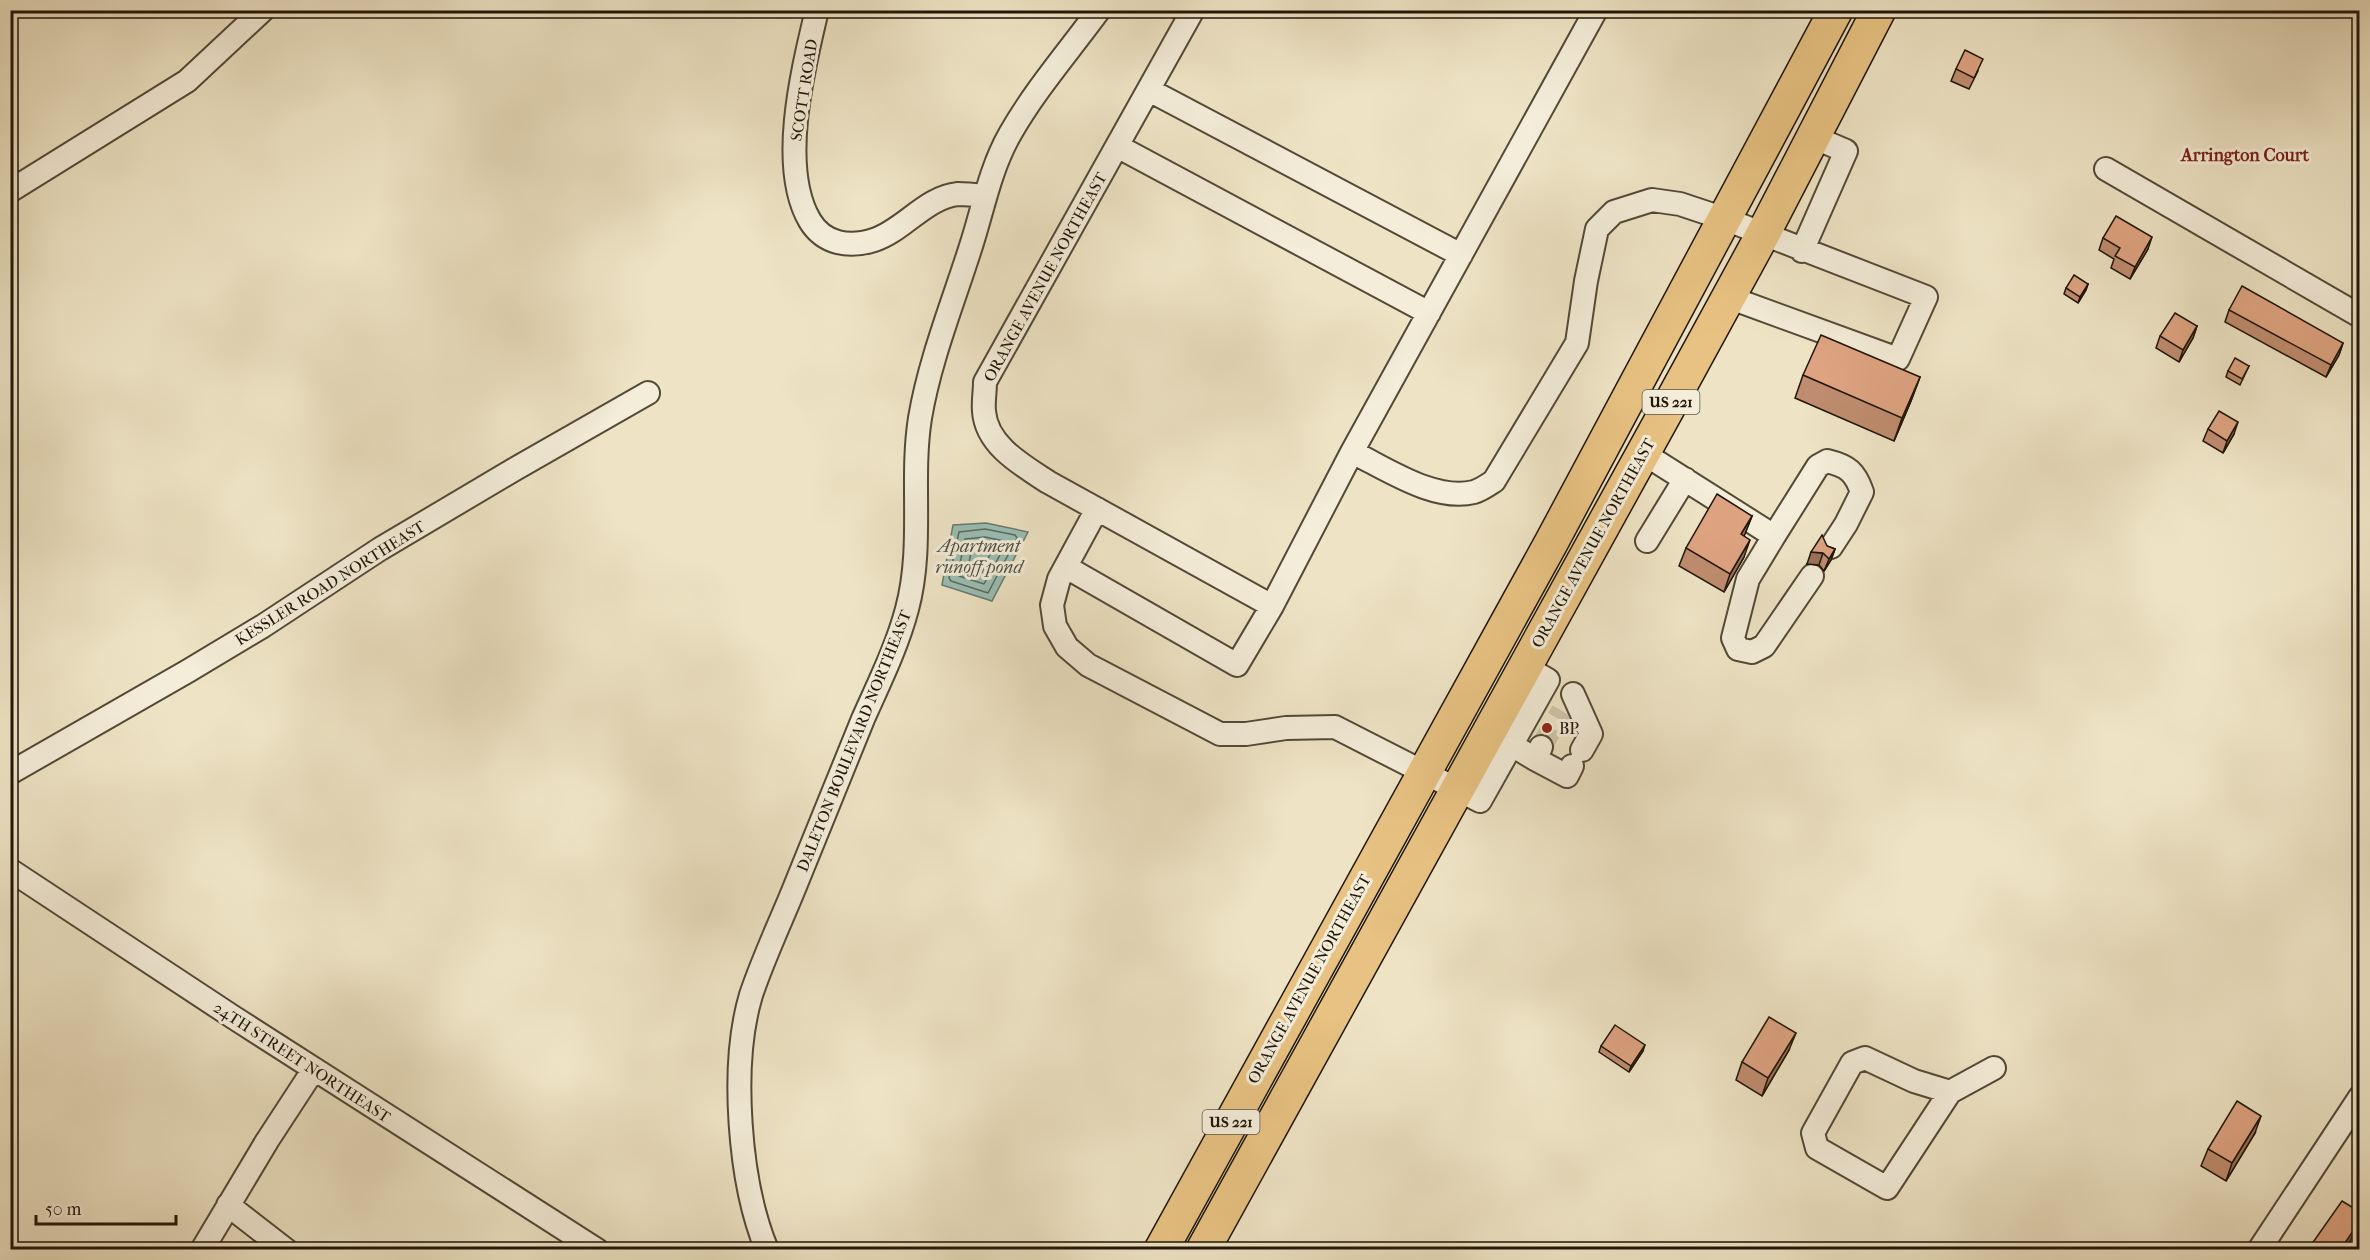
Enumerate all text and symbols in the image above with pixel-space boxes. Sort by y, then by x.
street label: SCOTT ROAD [787,38,821,142]
district label: Arrington Court [2180,145,2309,166]
street label: ORANGE AVENUE NORTHEAST [979,169,1111,385]
road number: US 221 [1642,390,1700,414]
street label: ORANGE AVENUE NORTHEAST [1527,435,1659,651]
street label: KESSLER ROAD NORTHEAST [232,517,429,649]
water label: Apartment runoff pond [935,536,1025,578]
street label: DALETON BOULEVARD NORTHEAST [793,607,915,875]
place label: BP [1559,719,1579,738]
marker: BP [1540,721,1554,735]
street label: ORANGE AVENUE NORTHEAST [1243,871,1375,1087]
street label: 24TH STREET NORTHEAST [210,998,394,1126]
road number: US 221 [1202,1110,1260,1134]
scale bar [36,1188,176,1226]
text: 50 m [45,1199,82,1220]

